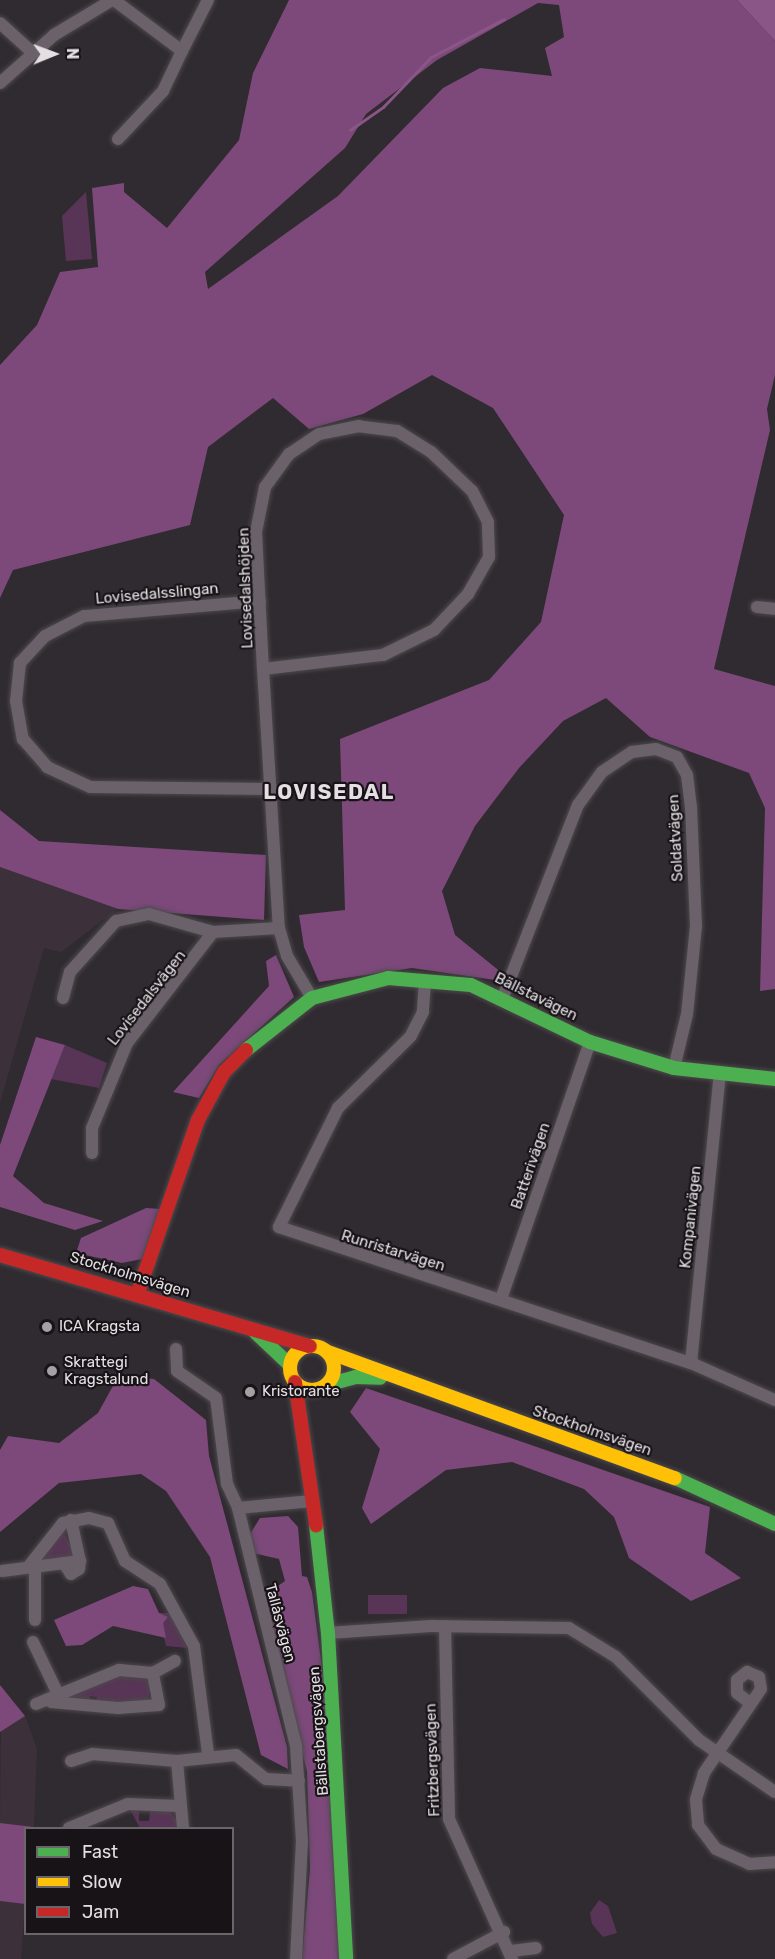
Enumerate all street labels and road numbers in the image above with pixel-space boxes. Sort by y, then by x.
street label: Lovisedalshöjden [235,527,257,649]
street label: Lovisedalsslingan [95,580,219,608]
street label: Soldatvägen [665,794,687,882]
street label: Lovisedalsvägen [104,947,190,1049]
street label: Bällstavägen [492,969,580,1025]
street label: Batterivägen [508,1120,554,1212]
street label: Kompanivägen [677,1165,705,1269]
street label: Runristarvägen [339,1227,447,1275]
street label: Stockholmsvägen [68,1248,192,1302]
street label: Stockholmsvägen [530,1402,654,1460]
street label: Tallåsvägen [261,1581,299,1665]
street label: Bällstabergsvägen [306,1666,332,1796]
street label: Fritzbergsvägen [422,1703,444,1817]

